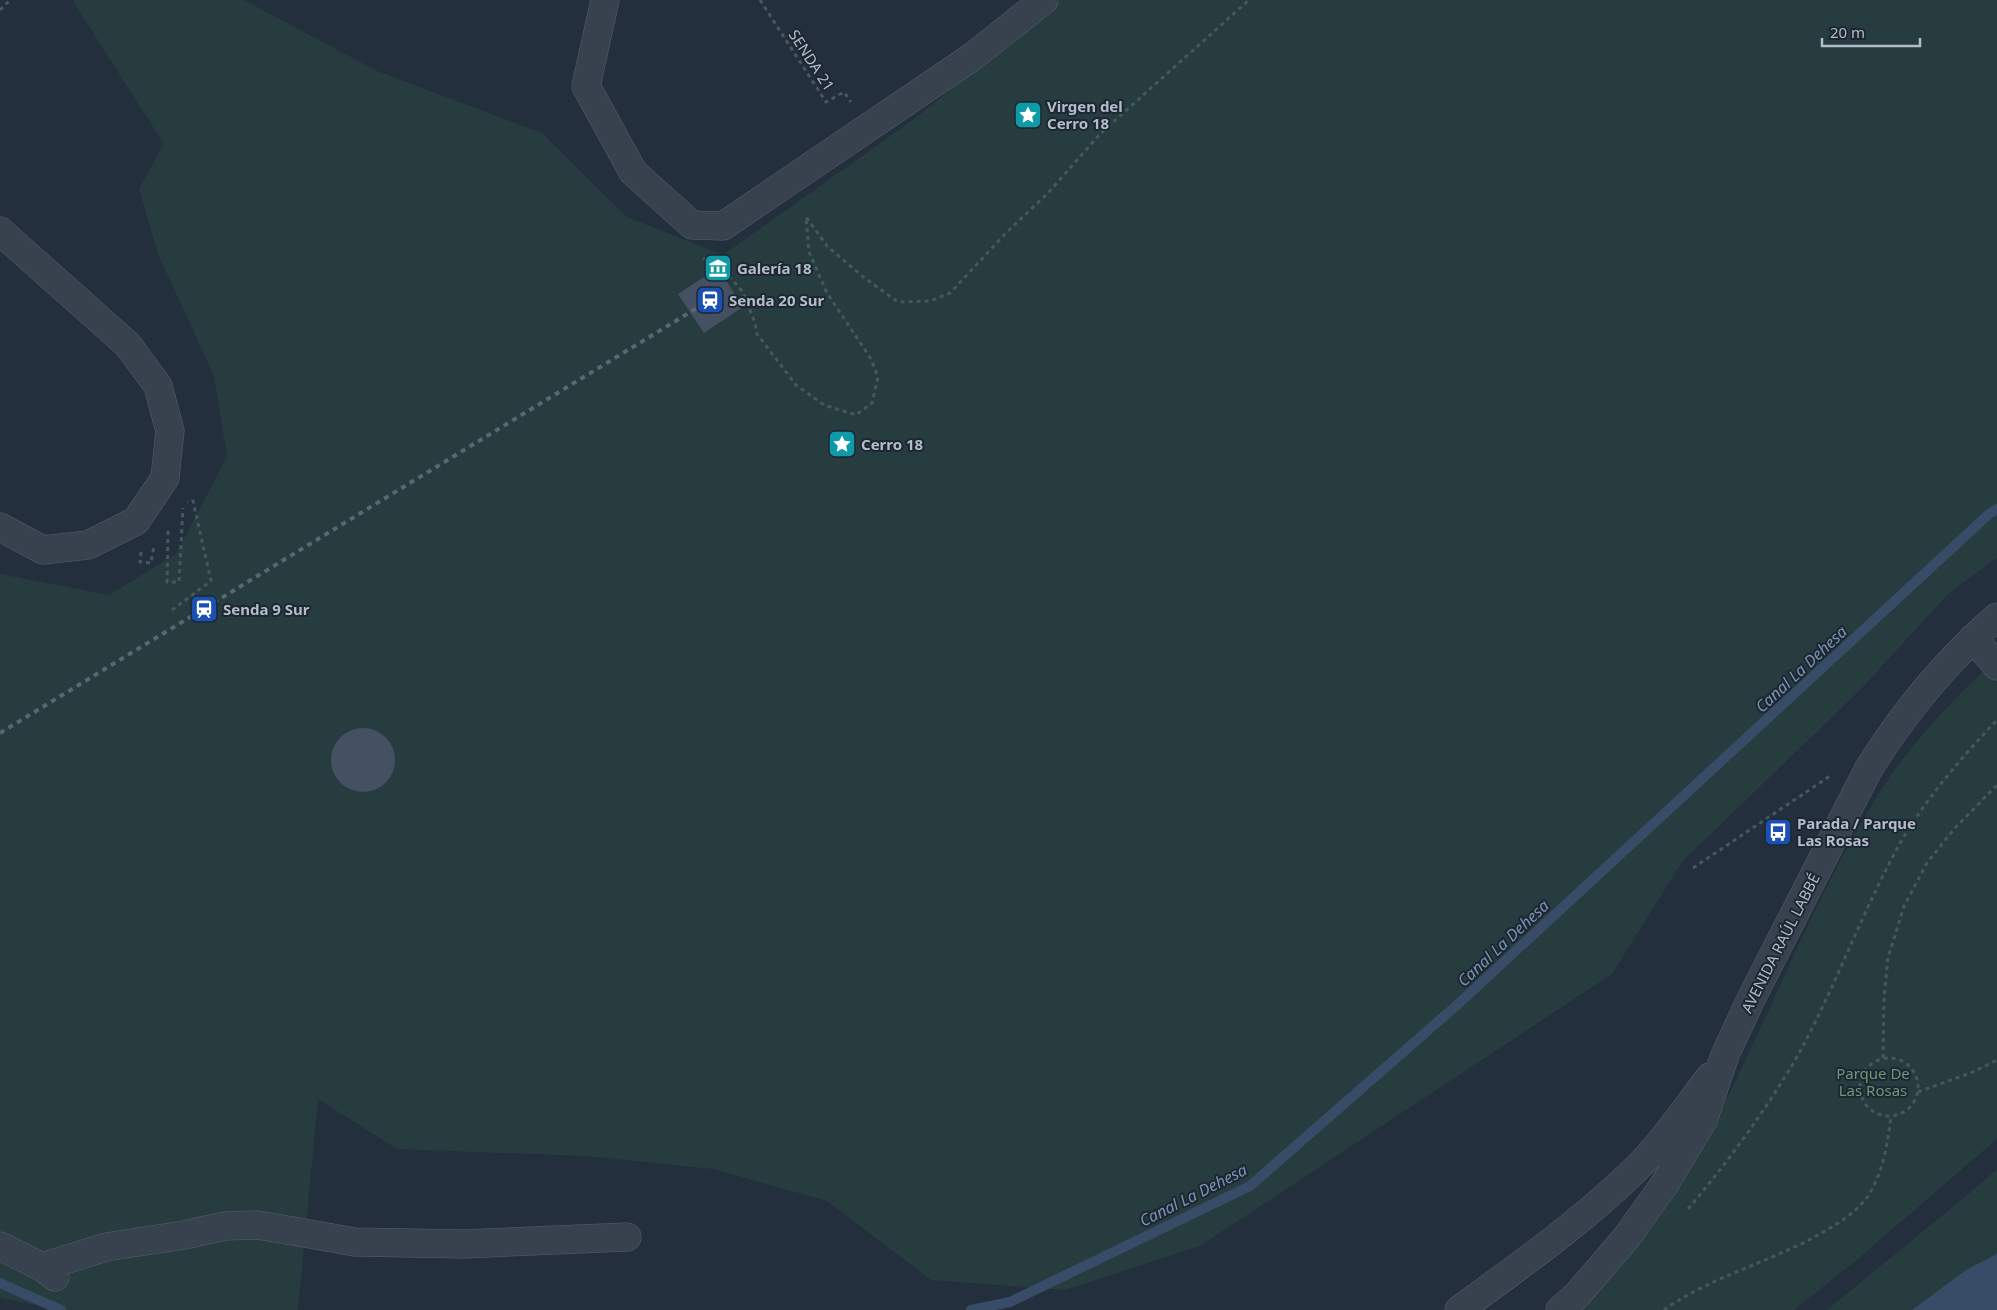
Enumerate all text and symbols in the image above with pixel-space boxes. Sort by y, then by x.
scale bar [1822,15,1920,47]
text: 20 m [1830,22,1865,42]
street label: SENDA 21 [785,26,839,94]
place label: Virgen del Cerro 18 [1047,96,1123,133]
place icon: Virgen del Cerro 18 [1013,100,1043,130]
museum icon: Galería 18 [703,253,733,283]
place label: Galería 18 [737,258,812,278]
station icon: Senda 20 Sur [695,285,725,315]
place label: Senda 20 Sur [729,290,824,310]
place icon: Cerro 18 [827,429,857,459]
place label: Cerro 18 [861,434,924,454]
station icon: Senda 9 Sur [189,594,219,624]
place label: Senda 9 Sur [223,599,310,619]
water label: Canal La Dehesa [1750,621,1852,717]
place label: Parada / Parque Las Rosas [1797,813,1916,850]
bus stop icon: Parada / Parque Las Rosas [1763,817,1793,847]
street label: AVENIDA RAÚL LABBÉ [1736,870,1824,1016]
water label: Canal La Dehesa [1452,895,1554,991]
park label: Parque De Las Rosas [1836,1063,1910,1100]
water label: Canal La Dehesa [1135,1158,1251,1232]

